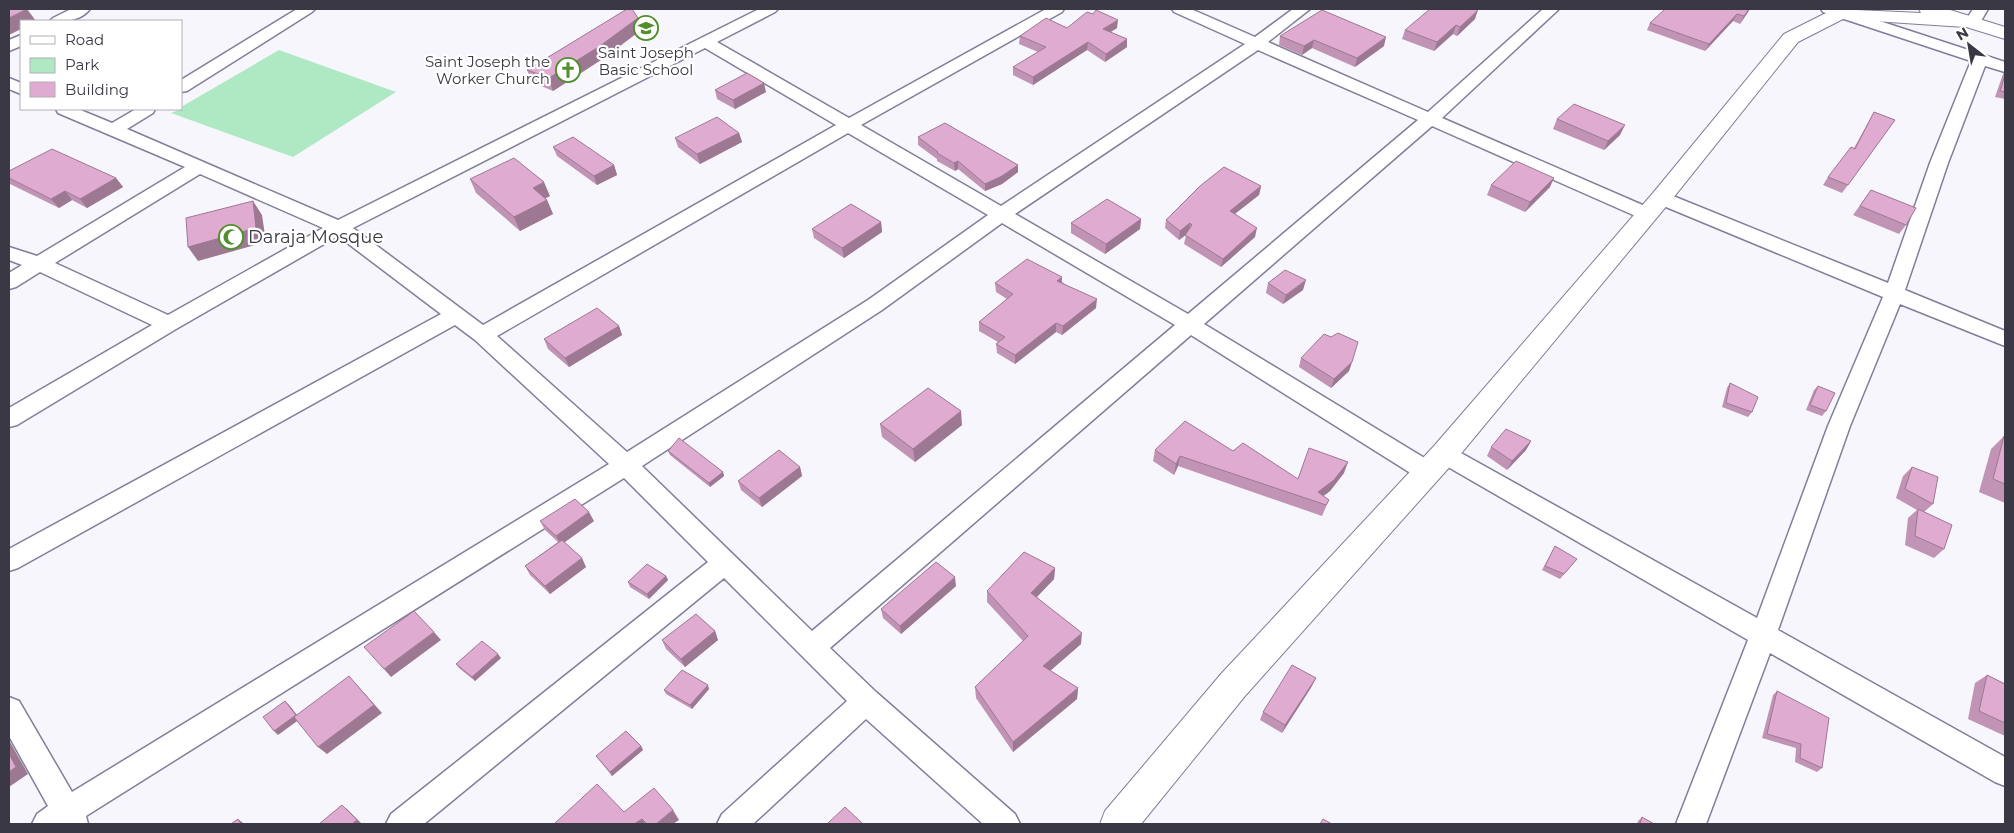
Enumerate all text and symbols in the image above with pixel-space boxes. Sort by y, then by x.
school or university icon: Saint Joseph Basic School [633,15,659,41]
legend [20,20,182,110]
north arrow [1944,20,1994,70]
text: N [1953,23,1972,44]
text: Road [65,30,104,49]
place label: Saint Joseph Basic School [598,43,694,79]
place label: Saint Joseph the Worker Church [425,52,550,88]
text: Park [65,55,99,74]
church icon: Saint Joseph the Worker Church [555,57,581,83]
text: Building [65,80,129,99]
mosque icon: Daraja Mosque [218,224,244,250]
place label: Daraja Mosque [248,226,383,248]

